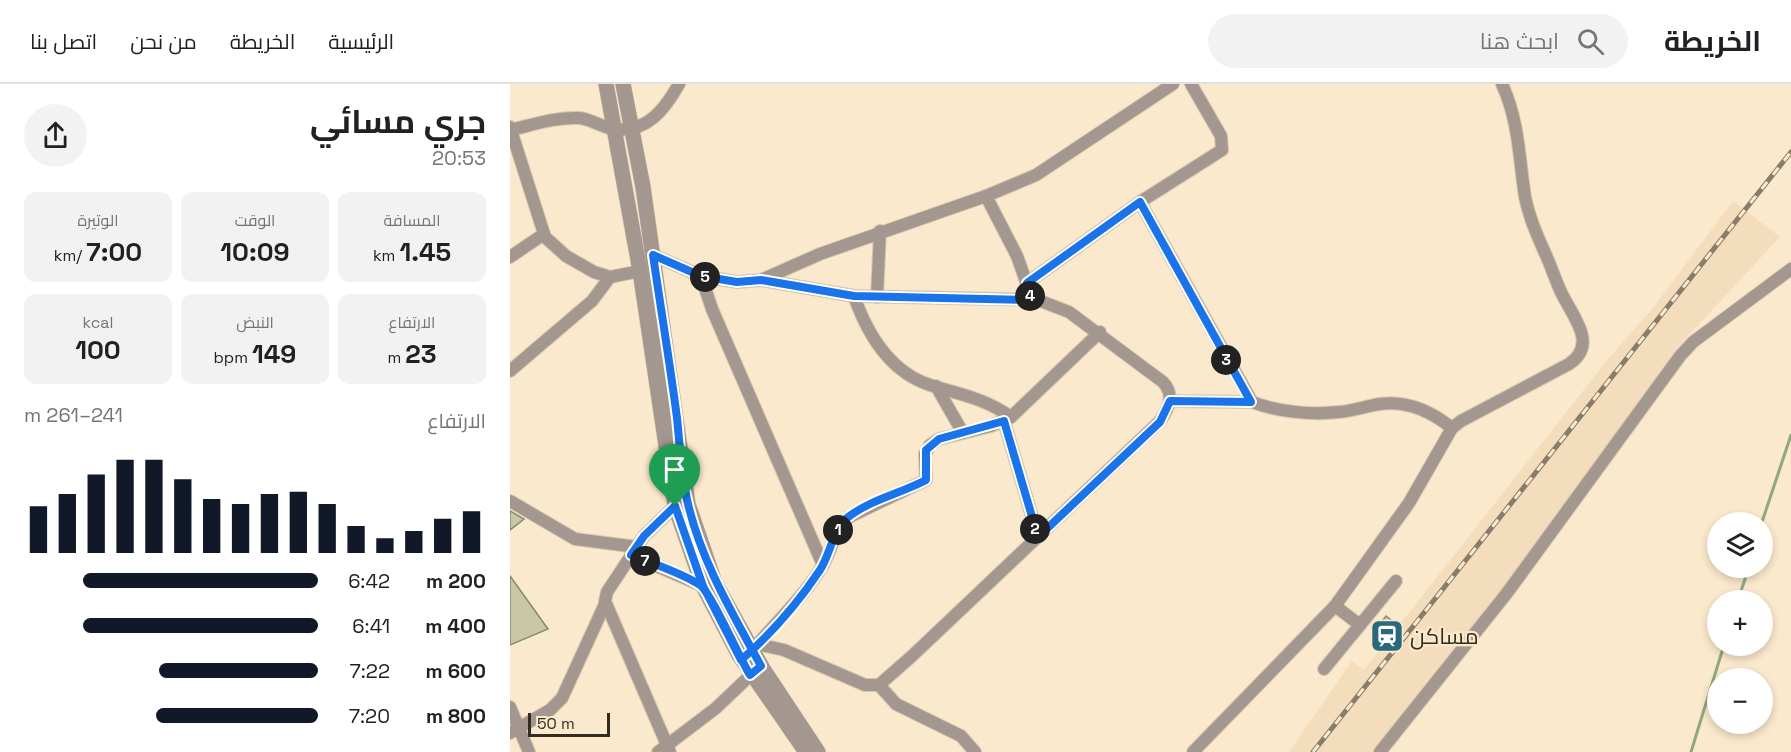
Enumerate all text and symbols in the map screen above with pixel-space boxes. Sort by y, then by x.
search box [1208,14,1628,68]
text: الخريطة [1664,23,1761,59]
icon: search [1574,25,1607,58]
text: ابحث هنا [1480,27,1559,55]
text: اتصل بنا [30,28,97,55]
text: من نحن [130,28,197,55]
text: الخريطة [230,28,295,55]
text: الرئيسية [328,28,394,55]
text: جري مسائي [310,101,486,143]
button: share [24,104,87,167]
text: 20:53 [432,145,486,171]
text: الوتيرة [77,210,119,231]
text: الوقت [235,210,275,231]
text: المسافة [384,210,440,231]
text: 7:00 [86,235,142,269]
text: 10:09 [220,235,290,269]
text: 1.45 [399,235,451,269]
text: /km [54,245,86,266]
text: km [373,245,399,266]
pin: 5 [690,262,720,292]
text: 5 [700,266,710,287]
pin: 4 [1015,281,1045,311]
text: 4 [1025,285,1035,306]
text: kcal [83,312,113,333]
text: النبض [236,312,274,333]
text: الارتفاع [389,312,435,333]
text: 100 [75,333,121,367]
text: 149 [252,337,296,371]
text: 23 [405,337,437,371]
pin: 3 [1211,345,1241,375]
text: bpm [214,347,252,368]
text: m [387,347,405,368]
text: 3 [1221,349,1231,370]
text: 241–261 m [24,402,123,428]
text: الارتفاع [427,408,486,434]
pin [649,444,700,506]
icon: arrive [658,453,691,486]
map controls [1707,512,1773,734]
button: layers [1707,512,1773,578]
pin: 2 [1020,514,1050,544]
pin: 1 [823,515,853,545]
text: 2 [1030,518,1040,539]
text: 1 [834,519,842,540]
pin: 7 [630,546,660,576]
text: 7 [641,550,649,571]
text: 6:42 [348,568,390,594]
text: 200 m [426,568,486,594]
button: + [1707,590,1773,656]
text: 6:41 [352,613,390,639]
text: 400 m [425,613,486,639]
station icon: مساكن [1369,618,1405,654]
place label: مساكن [1410,622,1479,650]
text: 7:22 [350,658,390,684]
text: 600 m [426,658,486,684]
button: − [1707,668,1773,734]
text: 7:20 [349,703,390,729]
text: 800 m [426,703,486,729]
scale bar [528,710,610,738]
text: 50 m [537,713,575,734]

